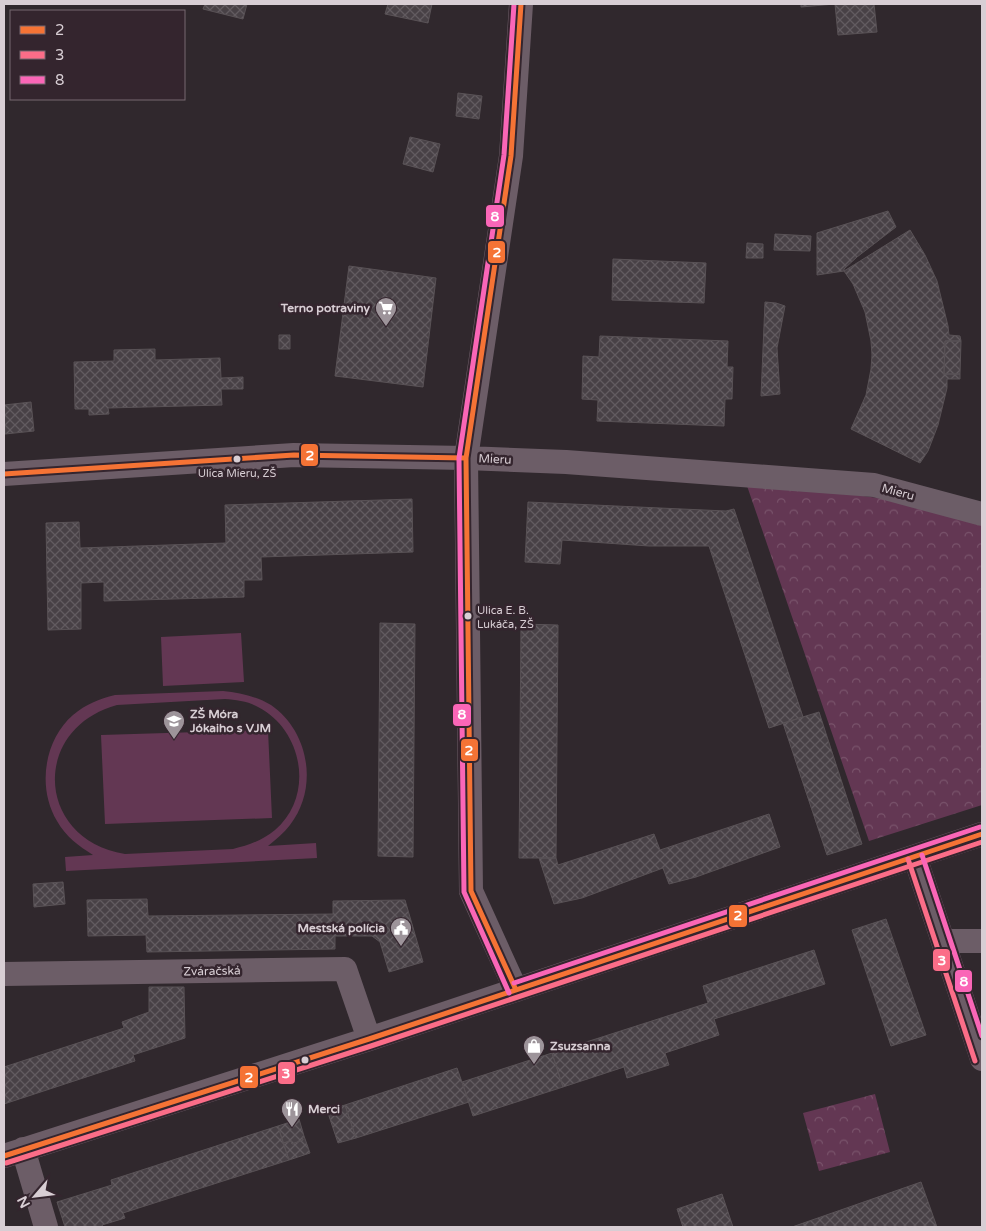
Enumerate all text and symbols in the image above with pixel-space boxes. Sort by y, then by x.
legend [10,10,185,100]
text: 2 [55,21,64,39]
text: 3 [55,46,64,64]
text: 8 [55,71,64,89]
line badge: 8 [485,204,505,228]
text: 8 [491,208,500,225]
line badge: 2 [487,240,506,264]
text: 2 [493,244,502,261]
supermarket icon: Terno potraviny [374,296,398,327]
place label: Terno potraviny [280,301,371,316]
line badge: 2 [300,443,319,467]
text: 2 [306,447,315,464]
street label: Mieru [478,451,512,467]
marker: Ulica Mieru, ZŠ [232,454,242,464]
place label: Ulica Mieru, ZŠ [198,466,276,480]
street label: Mieru [880,481,916,503]
place label: Ulica E. B. Lukáča, ZŠ [477,604,534,631]
marker: Ulica E. B. Lukáča, ZŠ [463,611,473,621]
line badge: 8 [452,703,472,727]
text: 8 [458,706,467,723]
place label: ZŠ Móra Jókaiho s VJM [189,707,271,735]
school or university icon: ZŠ Móra Jókaiho s VJM [162,709,186,740]
line badge: 2 [460,738,479,762]
text: 2 [465,742,474,759]
line badge: 2 [728,904,748,928]
text: 2 [734,907,743,924]
public building icon: Mestská polícia [389,916,413,947]
place label: Mestská polícia [297,921,385,936]
line badge: 3 [932,948,951,972]
text: 3 [938,952,947,969]
street label: Zváračská [183,964,241,978]
line badge: 8 [954,969,973,993]
text: 8 [960,973,969,990]
shop icon: Zsuzsanna [522,1034,546,1065]
place label: Zsuzsanna [550,1039,611,1053]
unlabelled marker [300,1055,310,1065]
line badge: 3 [277,1061,296,1085]
line badge: 2 [239,1065,259,1089]
text: 3 [282,1065,291,1082]
text: 2 [245,1069,254,1086]
restaurant icon: Merci [280,1097,304,1128]
place label: Merci [308,1102,340,1116]
north arrow [10,1171,60,1221]
text: N [14,1193,34,1211]

